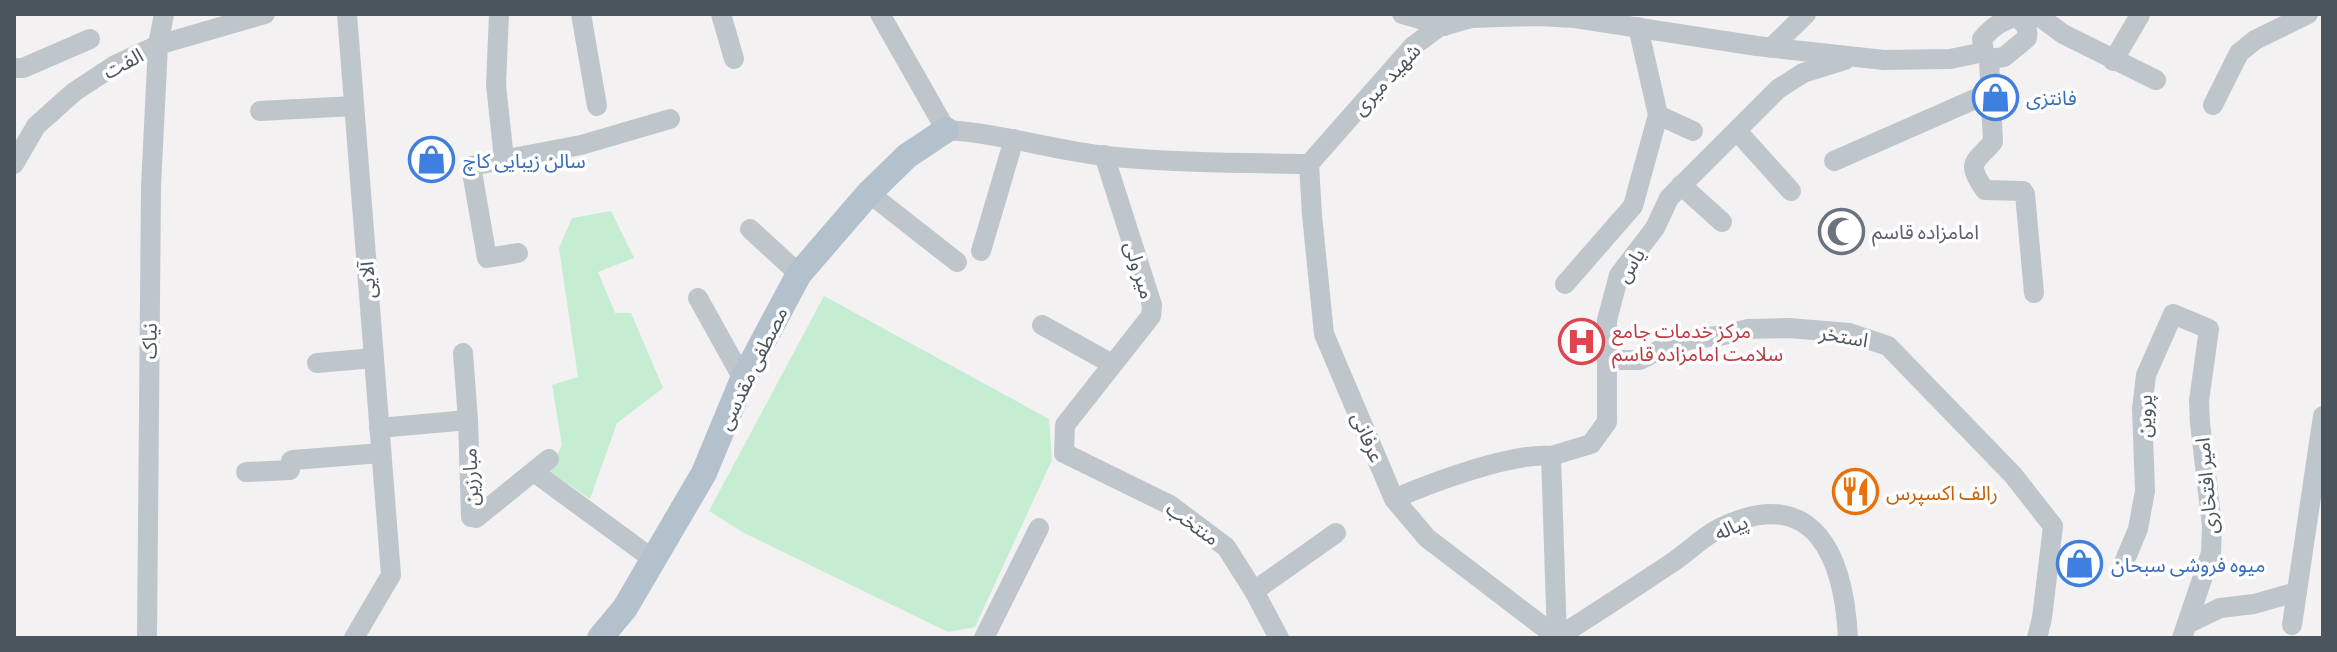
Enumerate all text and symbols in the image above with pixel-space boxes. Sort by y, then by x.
street label: شهید میری [1346,37,1426,121]
street label: الفت [98,41,148,85]
shop icon: فانتزی [1971,73,2019,121]
place label: فانتزی [2026,84,2077,111]
shop icon: سالن زیبایی کاچ [408,136,456,184]
place label: سالن زیبایی کاچ [463,147,586,176]
mosque icon: امامزاده قاسم [1817,207,1865,255]
place label: امامزاده قاسم [1872,218,1979,247]
street label: میر ولی [1119,238,1161,302]
street label: یاس [1609,243,1651,287]
street label: آلایی [352,259,382,299]
street label: مصطفی مقدسی [711,302,793,434]
hospital icon: مرکز خدمات جامع سلامت امامزاده قاسم [1557,317,1605,365]
place label: مرکز خدمات جامع سلامت امامزاده قاسم [1612,317,1783,369]
street label: استخر [1817,318,1870,354]
street label: نیاک [135,323,163,359]
street label: پروین [2130,394,2158,438]
street label: عرفانی [1345,408,1391,466]
street label: امیر افتخاری [2188,437,2224,535]
street label: مبارزین [455,448,485,506]
restaurant icon: رالف اکسپرس [1831,468,1879,516]
place label: رالف اکسپرس [1886,479,1998,506]
street label: منتخب [1161,495,1225,551]
street label: پیاله [1710,508,1752,546]
shop icon: میوه فروشی سبحان [2056,540,2104,588]
place label: میوه فروشی سبحان [2111,551,2266,578]

